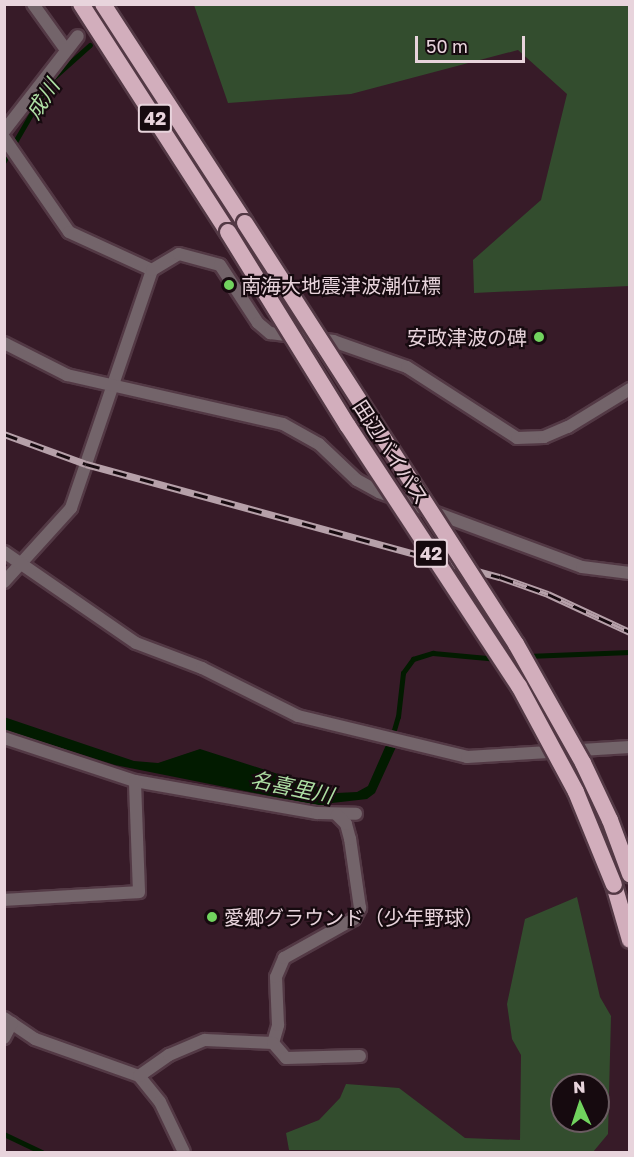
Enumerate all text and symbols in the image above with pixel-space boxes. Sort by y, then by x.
scale bar [418,24,528,62]
text: 50 m [426,35,468,57]
water label: 成川 [20,75,64,123]
road number: 42 [137,103,173,133]
place label: 南海大地震津波潮位標 [241,273,441,297]
marker: 南海大地震津波潮位標 [222,278,236,292]
place label: 安政津波の碑 [407,325,527,349]
marker: 安政津波の碑 [532,330,546,344]
street label: 田辺バイパス [348,395,434,509]
road number: 42 [413,538,449,568]
water label: 名喜里川 [248,766,336,808]
place label: 愛郷グラウンド（少年野球） [224,905,484,929]
marker: 愛郷グラウンド（少年野球） [205,910,219,924]
north arrow [550,1073,610,1133]
text: N [573,1077,586,1097]

